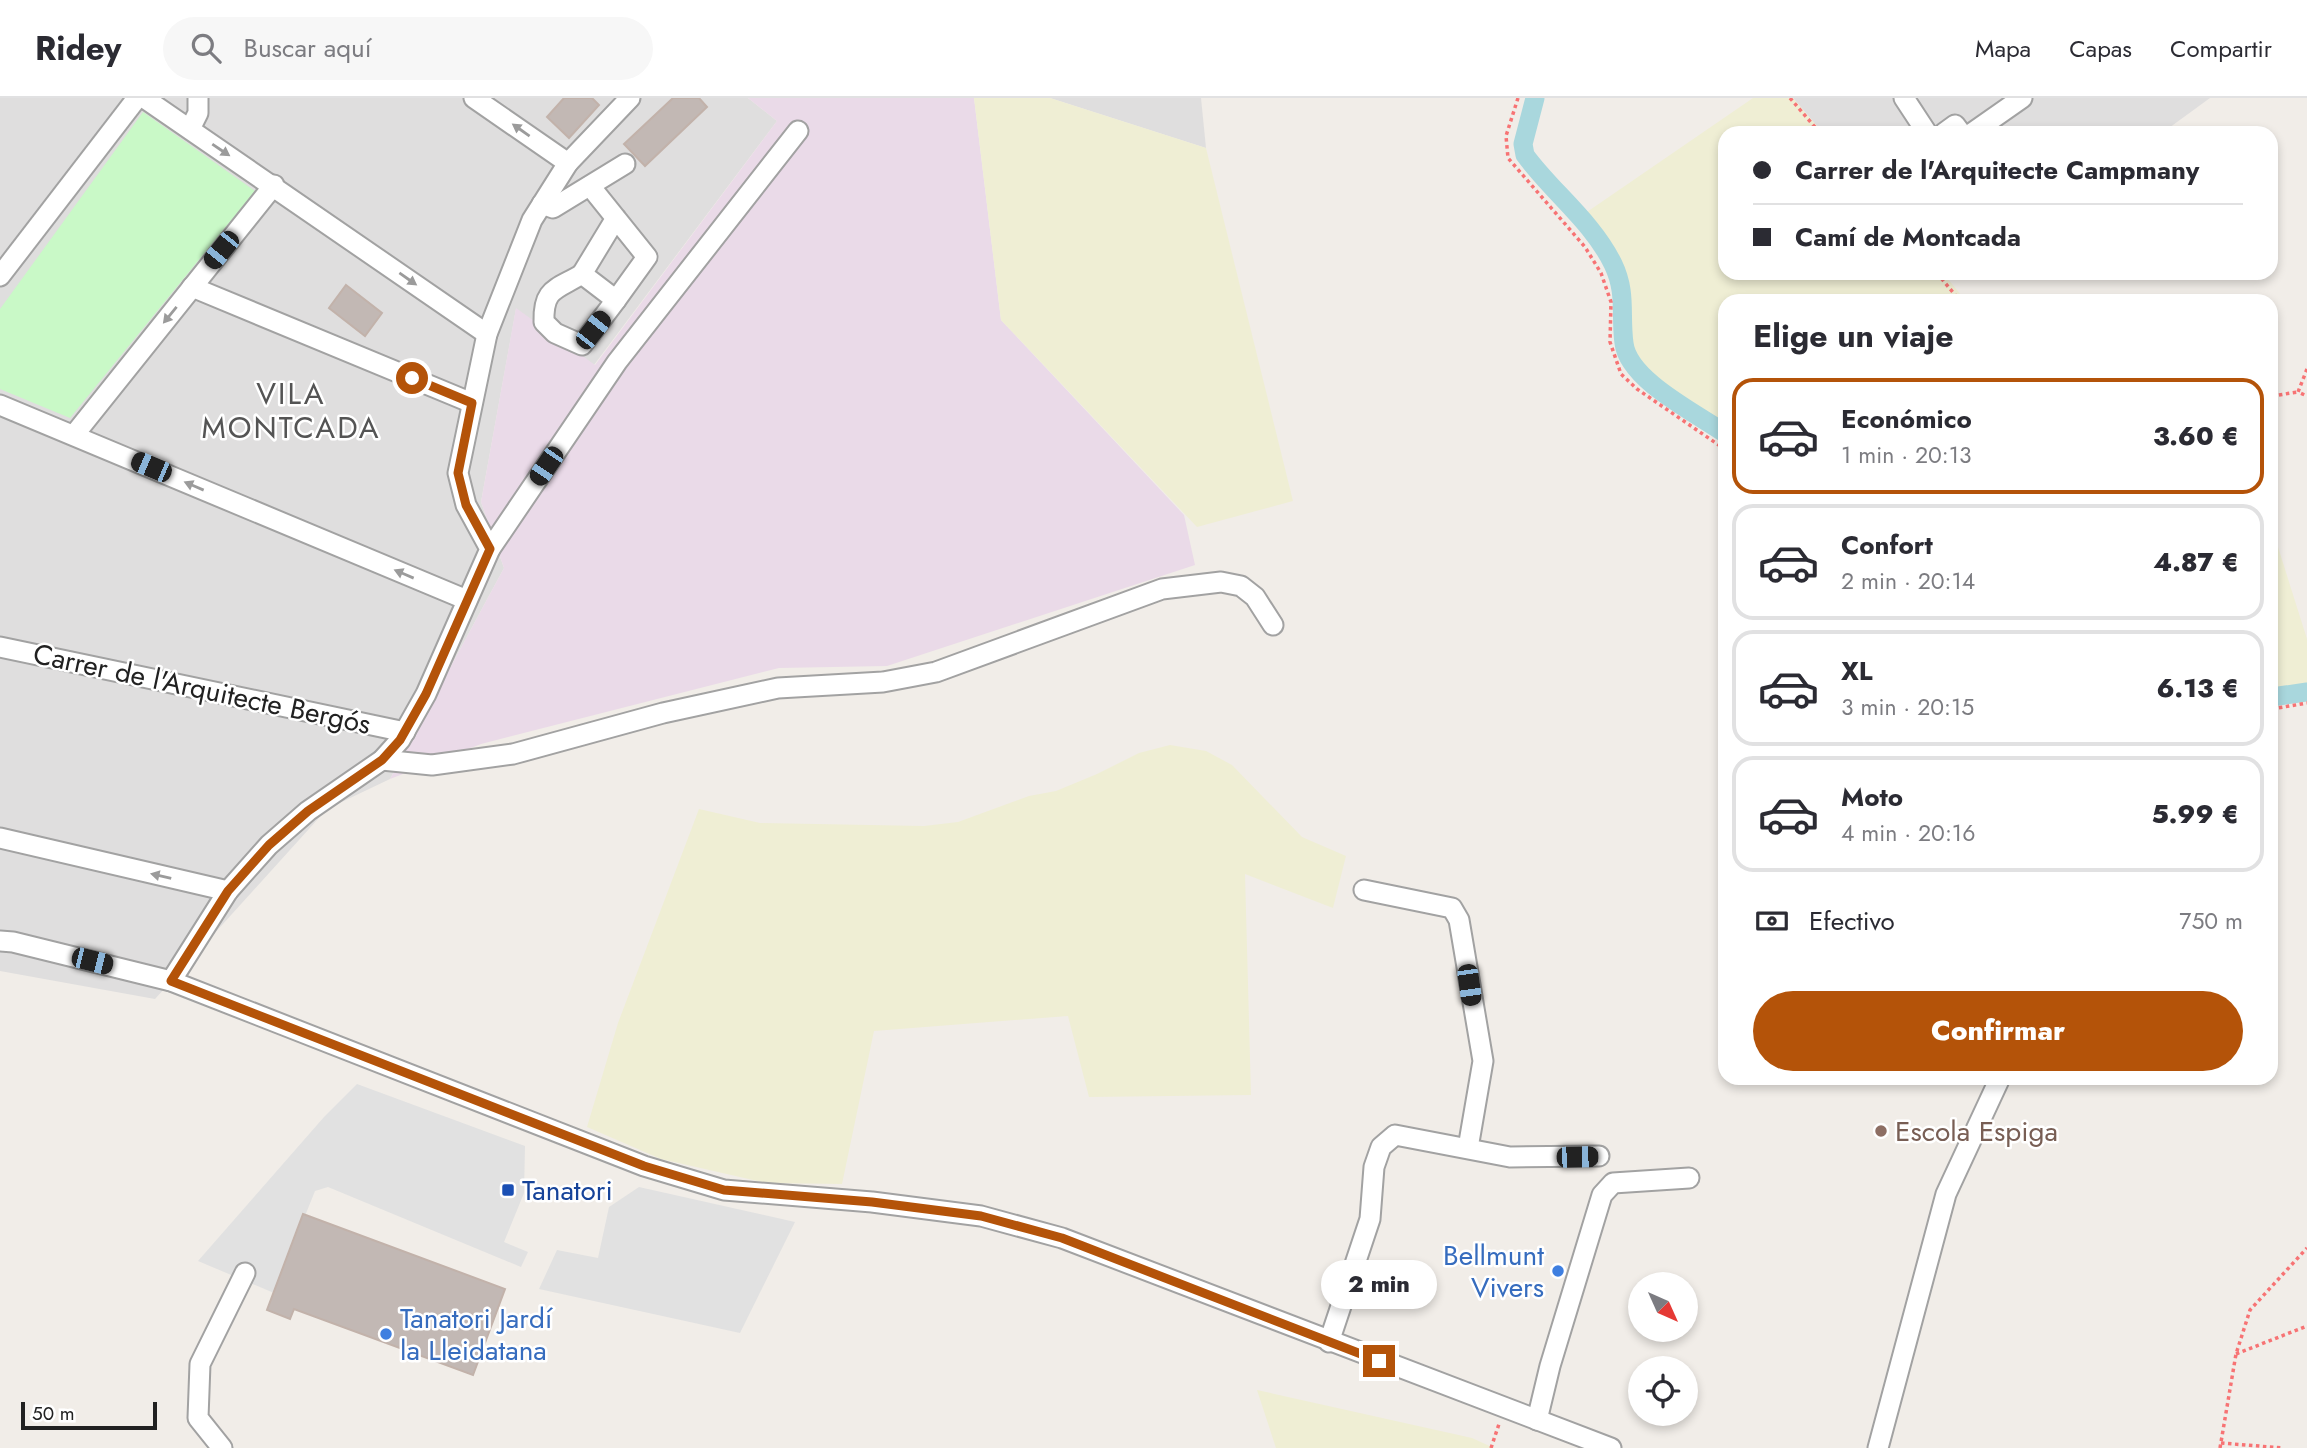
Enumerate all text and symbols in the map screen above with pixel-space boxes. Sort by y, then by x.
search box [163,17,653,80]
text: Ridey [35,25,121,72]
icon: search [187,29,225,67]
text: Buscar aquí [243,29,371,67]
text: Mapa [1975,31,2031,66]
text: Capas [2069,31,2132,66]
text: Compartir [2170,31,2272,66]
one-way arrow [511,124,531,137]
one-way arrow [211,143,231,156]
text: Carrer de l'Arquitecte Campmany [1795,151,2199,189]
text: Camí de Montcada [1795,218,2021,256]
car [200,227,243,273]
one-way arrow [399,272,417,286]
one-way arrow [162,305,177,323]
car [572,307,615,353]
text: Elige un viaje [1753,313,1954,359]
route start [396,362,428,394]
district label: VILA MONTCADA [202,372,380,449]
text: Económico [1841,400,1972,438]
icon: car [1757,405,1820,468]
text: 3.60 € [2153,417,2239,455]
text: 1 min · 20:13 [1841,438,1972,472]
car [526,443,567,489]
car [128,449,175,485]
one-way arrow [184,480,205,491]
text: Confort [1841,526,1933,564]
icon: car [1757,531,1820,594]
text: 4.87 € [2153,543,2239,581]
text: 2 min · 20:14 [1841,564,1975,598]
one-way arrow [394,568,415,579]
street label: Carrer de l'Arquitecte Bergós [29,633,375,745]
text: XL [1841,652,1873,690]
icon: car [1757,657,1820,720]
text: 6.13 € [2157,669,2239,707]
text: 3 min · 20:15 [1841,690,1974,724]
text: Moto [1841,778,1903,816]
icon: car [1757,783,1820,846]
text: 5.99 € [2151,795,2239,833]
text: 4 min · 20:16 [1841,816,1975,850]
one-way arrow [150,870,172,881]
icon: cash [1753,902,1791,940]
text: Efectivo [1809,902,1895,940]
text: 750 m [2179,904,2243,938]
car [70,946,115,976]
car [1456,963,1483,1007]
button: Confirmar [1753,991,2243,1071]
place label: Escola Espiga [1895,1111,2058,1152]
marker: Escola Espiga [1873,1123,1889,1139]
car [1556,1146,1599,1168]
place label: Tanatori [522,1170,613,1211]
marker: Tanatori [500,1182,516,1198]
place label: Bellmunt Vivers [1443,1235,1544,1308]
callout: 2 min [1321,1260,1437,1308]
marker: Bellmunt Vivers [1550,1263,1566,1279]
text: 2 min [1348,1267,1410,1301]
north arrow [1628,1272,1698,1342]
map controls [1628,1272,1698,1426]
place label: Tanatori Jardí la Lleidatana [400,1298,554,1371]
marker: Tanatori Jardí la Lleidatana [378,1326,394,1342]
route end [1363,1345,1395,1377]
button: locate [1628,1356,1698,1426]
scale bar [21,1399,158,1431]
text: 50 m [32,1400,75,1427]

